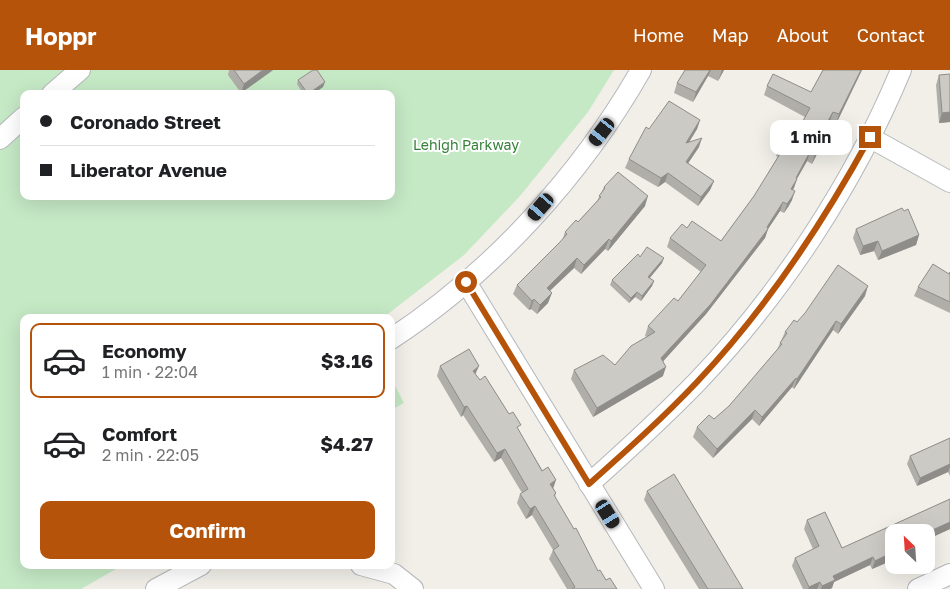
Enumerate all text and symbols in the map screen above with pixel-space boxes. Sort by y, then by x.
text: Hoppr [25,21,97,50]
text: Home [633,24,684,46]
text: Map [712,24,749,46]
text: About [777,24,829,46]
text: Contact [857,24,925,46]
text: Coronado Street [70,110,221,133]
car [586,116,617,148]
callout: 1 min [770,120,852,154]
route end [859,126,881,148]
text: 1 min [791,127,831,147]
park label: Lehigh Parkway [413,136,519,153]
text: Liberator Avenue [70,158,227,181]
car [525,191,556,223]
route start [455,271,477,293]
icon: car [42,338,87,383]
text: Economy [102,339,187,362]
text: $3.16 [321,349,373,372]
text: 1 min · 22:04 [102,362,198,382]
icon: car [42,421,87,466]
text: Comfort [102,422,177,445]
text: $4.27 [320,432,373,455]
text: 2 min · 22:05 [102,445,199,465]
car [593,497,622,531]
button: Confirm [40,501,375,559]
north arrow [885,524,935,574]
map controls [885,524,935,574]

